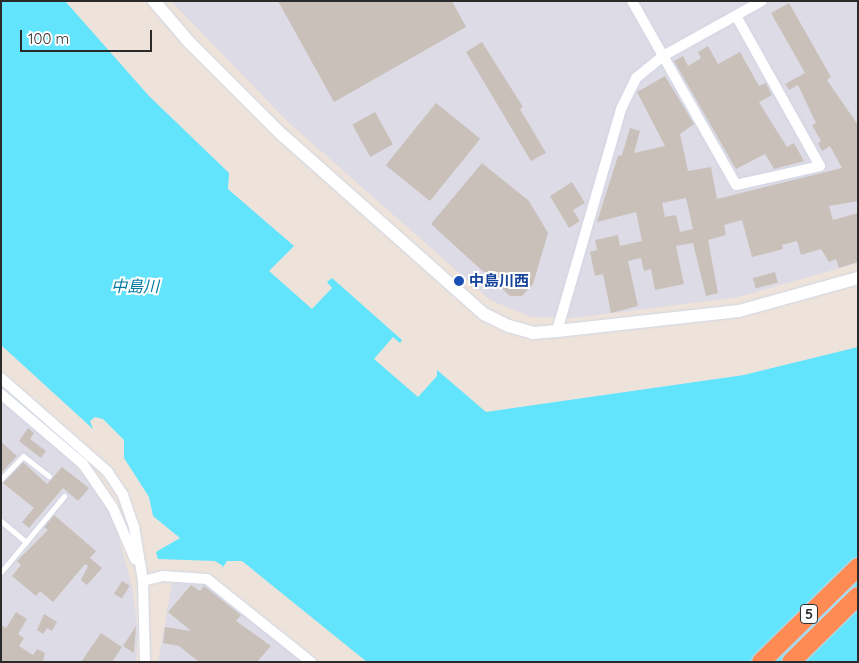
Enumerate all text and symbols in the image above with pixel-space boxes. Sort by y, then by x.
scale bar [22,20,155,52]
text: 100 m [28,29,69,48]
place label: 中島川西 [469,272,529,290]
marker: 中島川西 [453,275,465,287]
water label: 中島川 [111,276,159,296]
road number: 5 [799,602,819,626]

